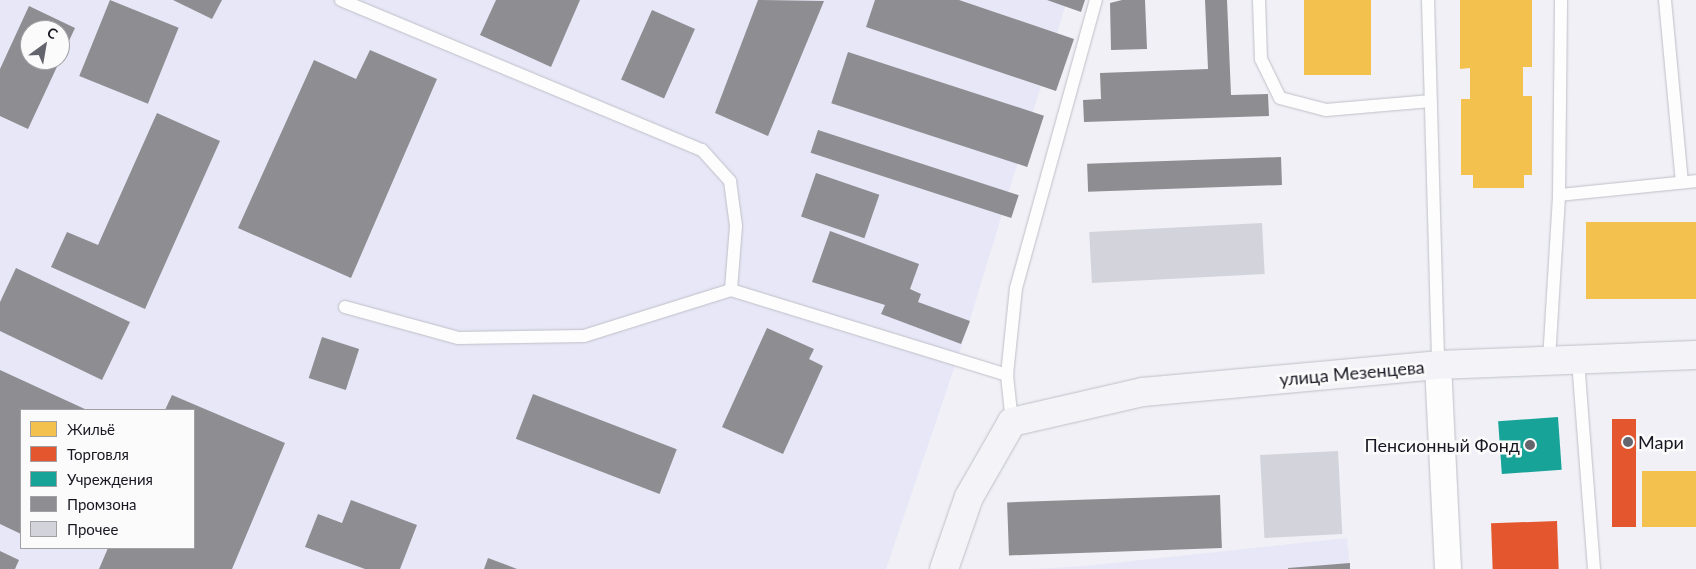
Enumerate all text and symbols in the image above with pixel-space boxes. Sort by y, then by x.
north arrow [20,20,70,70]
text: С [44,23,61,42]
street label: улица Мезенцева [1279,356,1425,390]
legend [20,409,195,549]
text: Жильё [67,420,115,438]
place label: Мари [1638,431,1684,453]
place label: Пенсионный Фонд [1365,434,1520,456]
marker: Мари [1622,436,1634,448]
marker: Пенсионный Фонд [1524,439,1536,451]
text: Торговля [67,445,129,463]
text: Учреждения [67,470,153,488]
text: Промзона [67,495,137,513]
text: Прочее [67,520,118,538]

